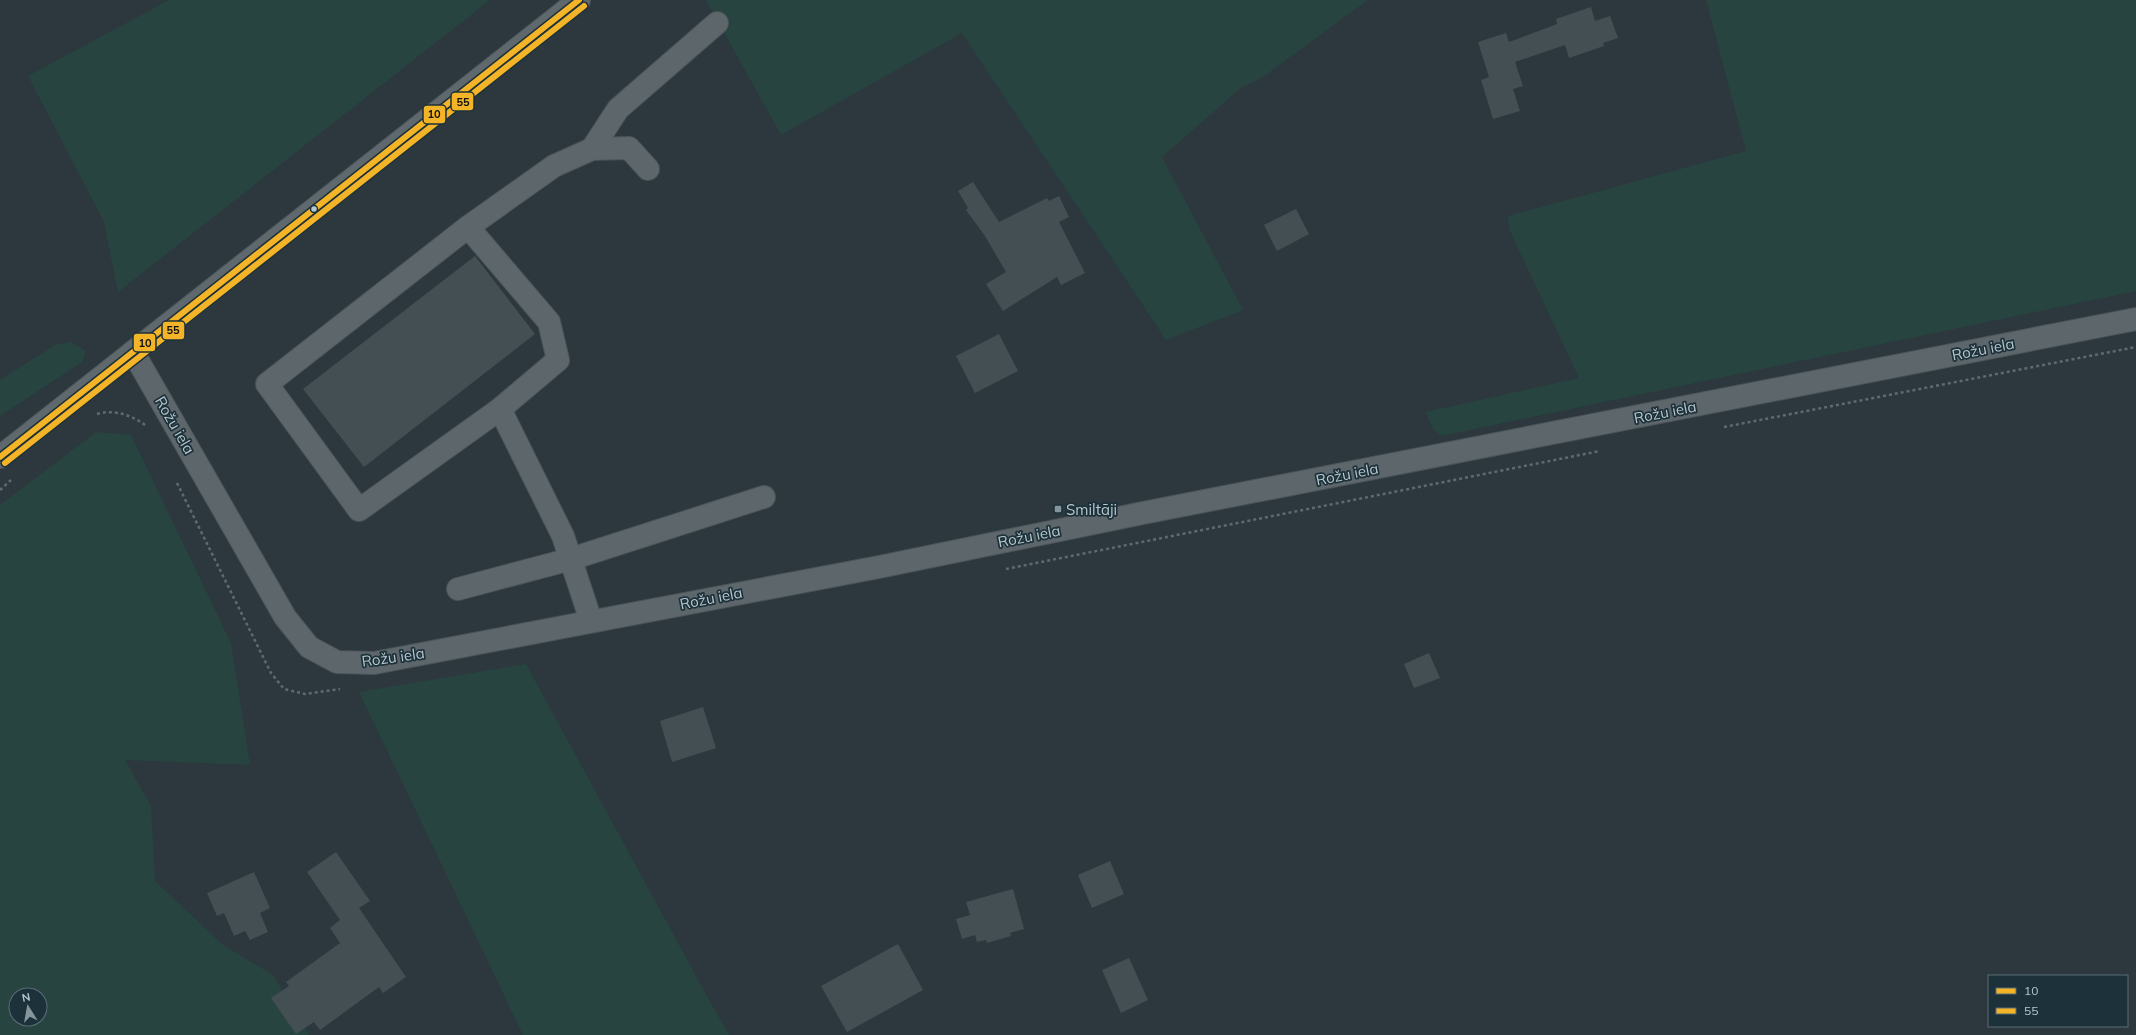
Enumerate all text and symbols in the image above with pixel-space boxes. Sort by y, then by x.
line badge: 55 [451,92,474,111]
text: 55 [456,95,470,109]
line badge: 10 [423,105,446,124]
text: 10 [427,107,441,121]
unlabelled marker [309,204,319,214]
line badge: 55 [162,321,185,340]
text: 55 [166,323,180,337]
line badge: 10 [133,333,156,352]
street label: Rožu iela [1950,334,2016,364]
text: 10 [138,336,152,350]
street label: Rožu iela [151,393,199,457]
street label: Rožu iela [1632,397,1698,427]
street label: Rožu iela [1314,459,1380,489]
place label: Smiltāji [1066,500,1117,519]
marker: Smiltāji [1053,504,1063,514]
street label: Rožu iela [996,521,1062,551]
street label: Rožu iela [678,583,744,613]
street label: Rožu iela [360,643,426,671]
legend [1988,975,2128,1027]
text: 10 [2024,983,2038,998]
north arrow [8,987,48,1027]
text: N [21,990,32,1005]
text: 55 [2024,1003,2038,1018]

